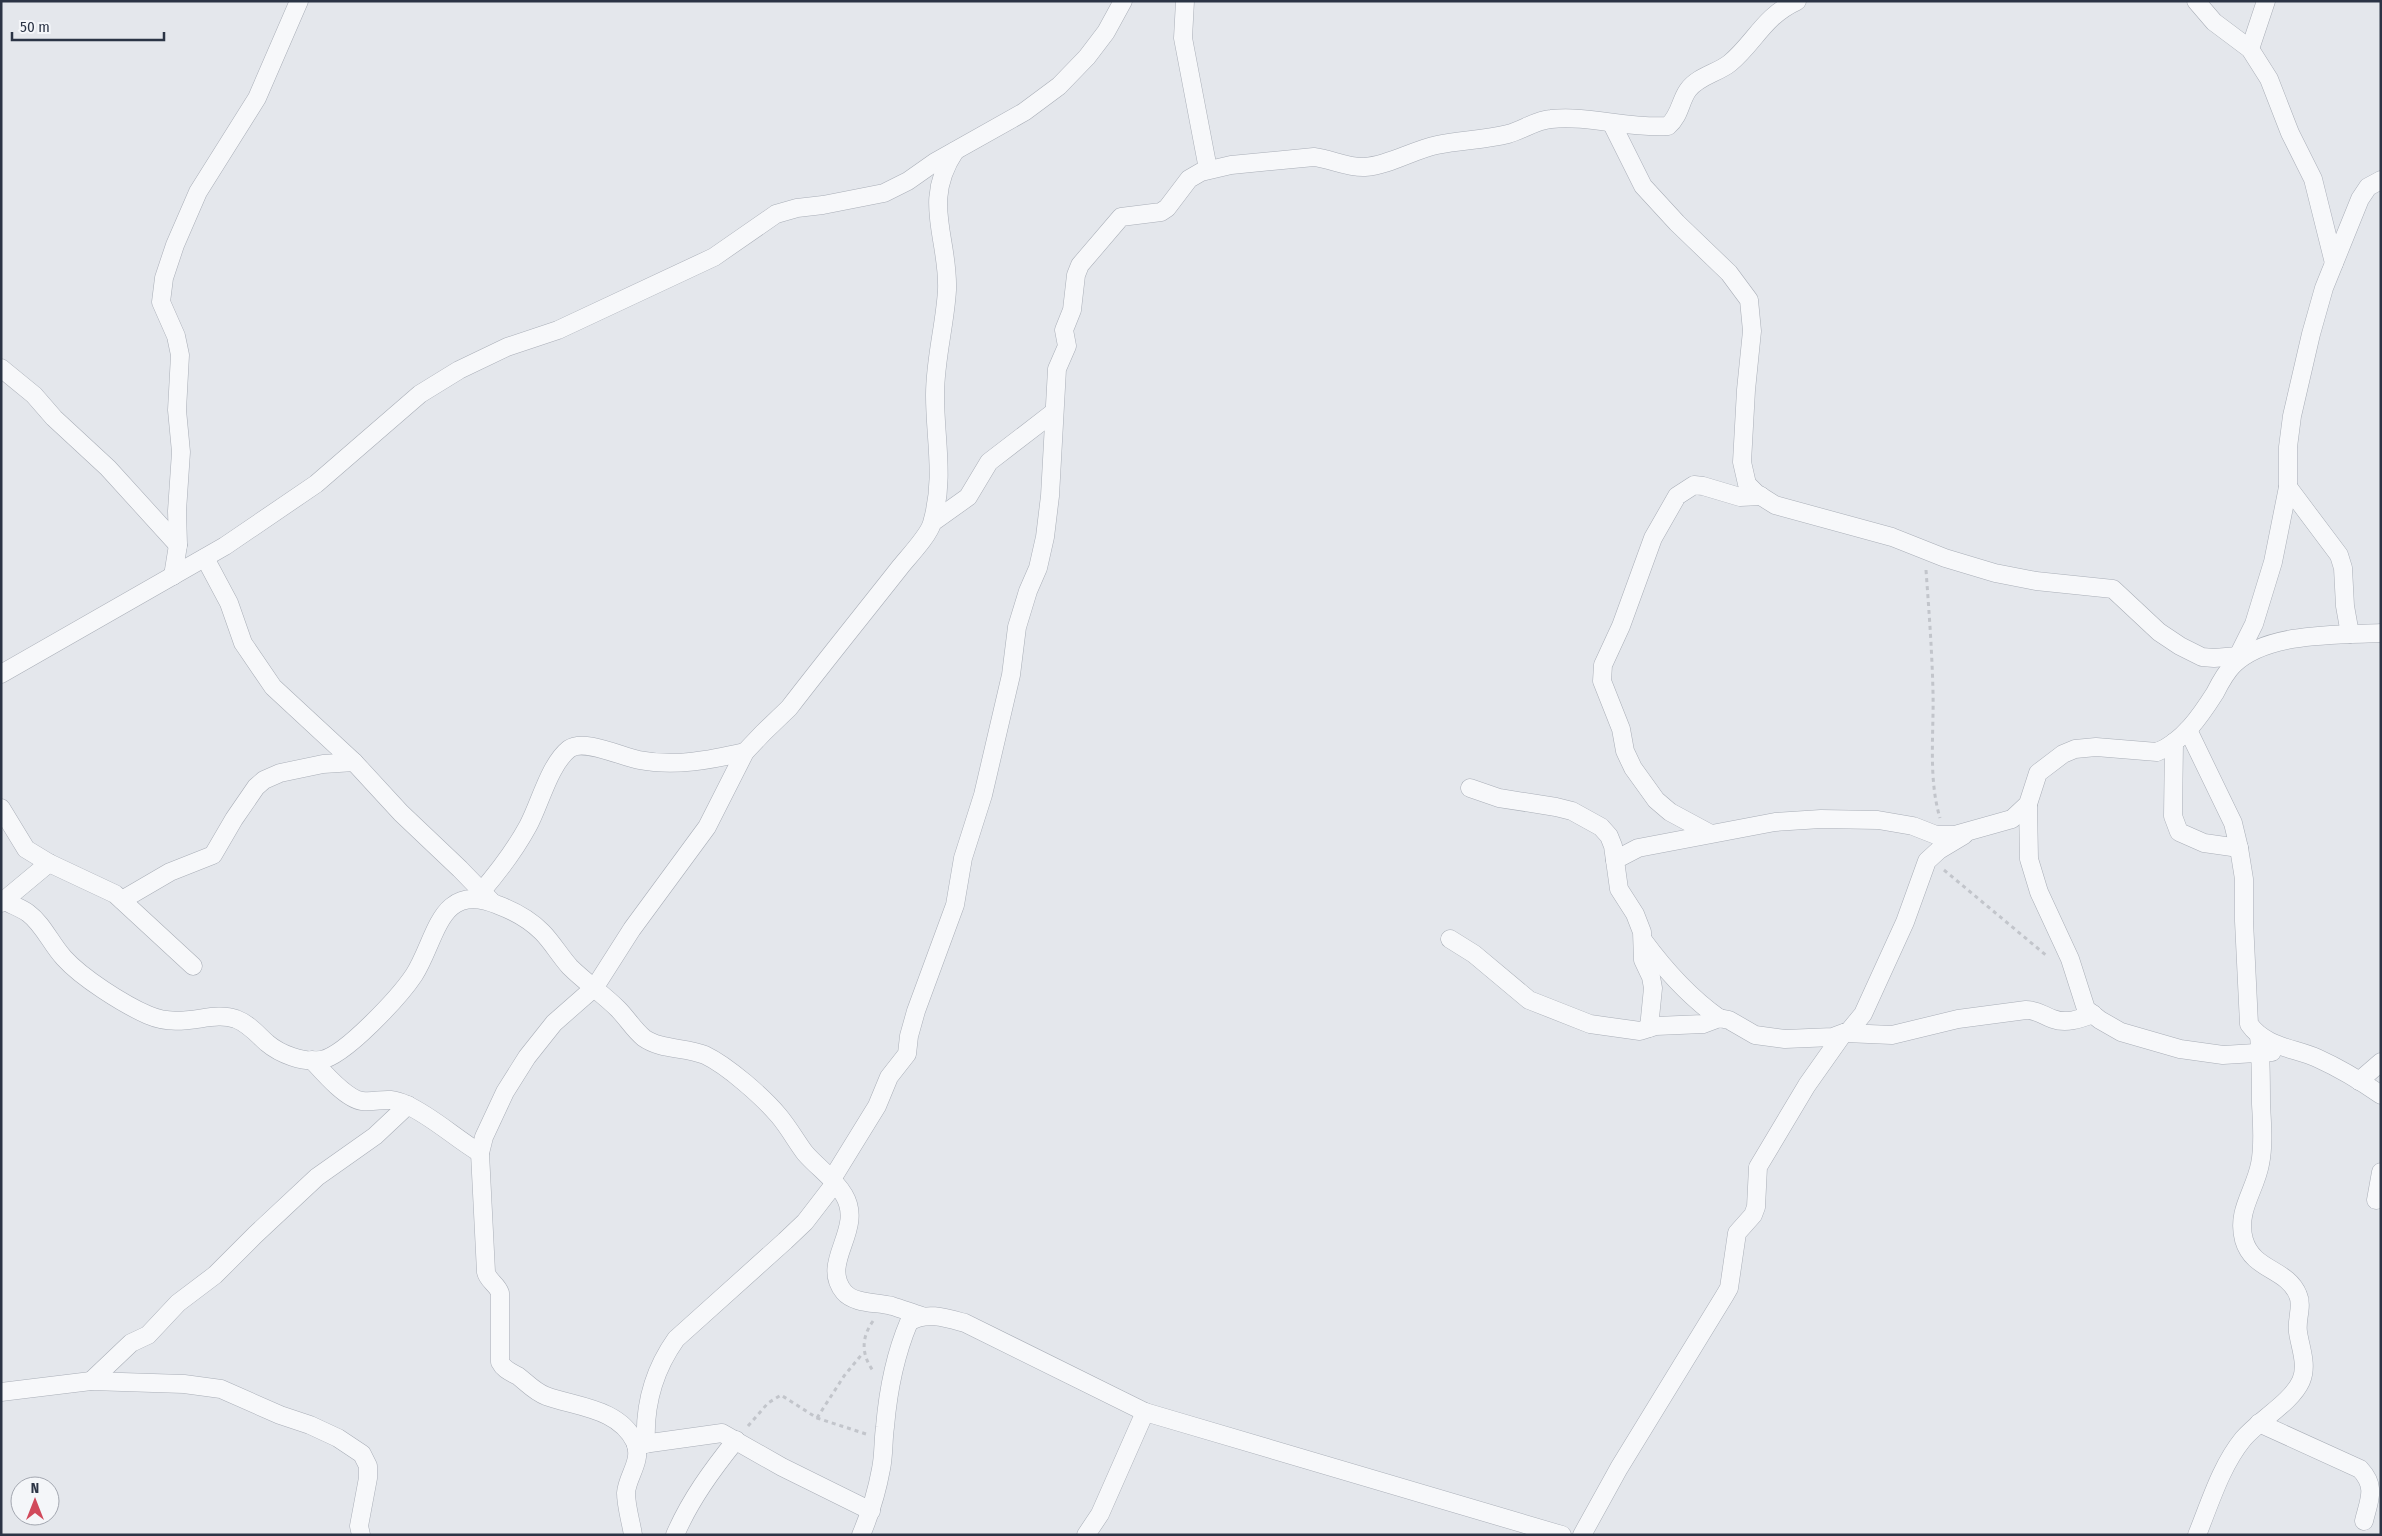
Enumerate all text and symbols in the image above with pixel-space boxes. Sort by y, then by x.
scale bar [12,10,165,42]
text: 50 m [20,18,50,36]
north arrow [10,1476,60,1526]
text: N [31,1480,39,1497]

